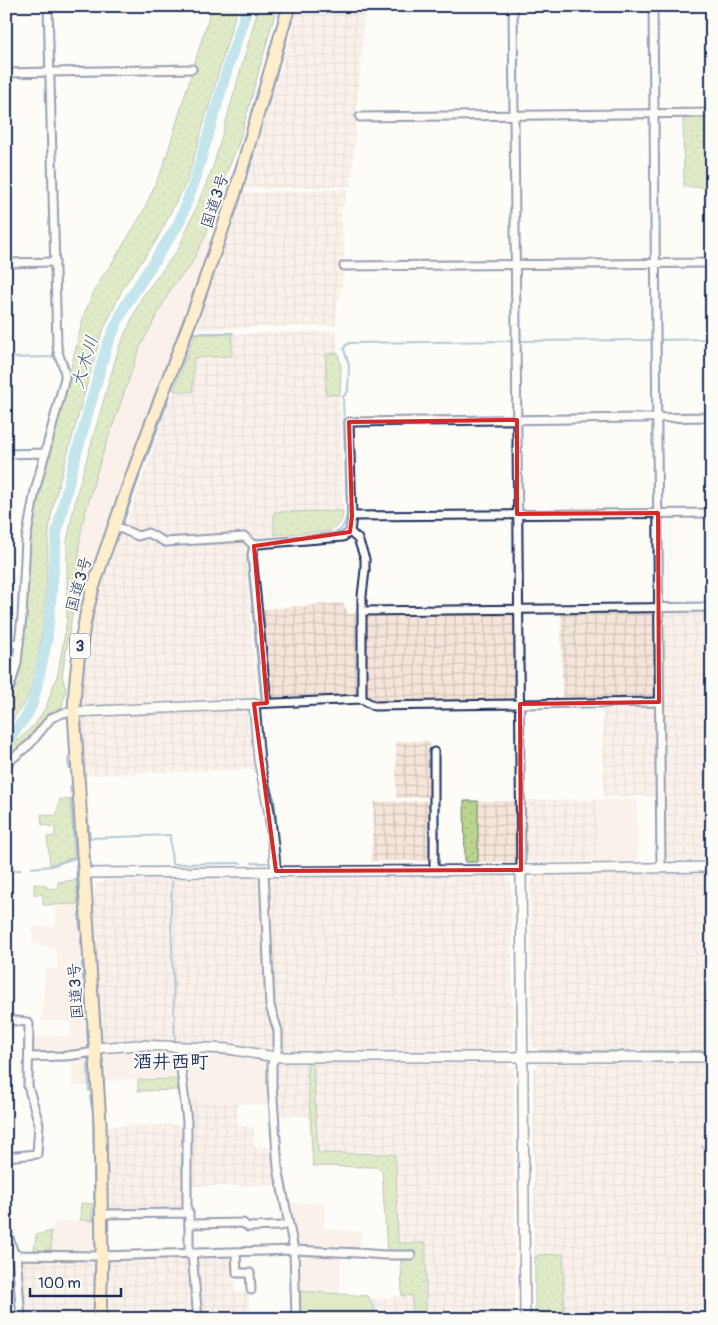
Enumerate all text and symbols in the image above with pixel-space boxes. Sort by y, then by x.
street label: 国道3号 [197,171,233,231]
water label: 大木川 [66,333,104,391]
street label: 国道3号 [62,554,96,614]
road number: 3 [70,634,90,658]
street label: 国道3号 [64,962,88,1020]
district label: 酒井西町 [133,1050,209,1074]
scale bar [30,1265,121,1297]
text: 100 m [38,1274,81,1293]

